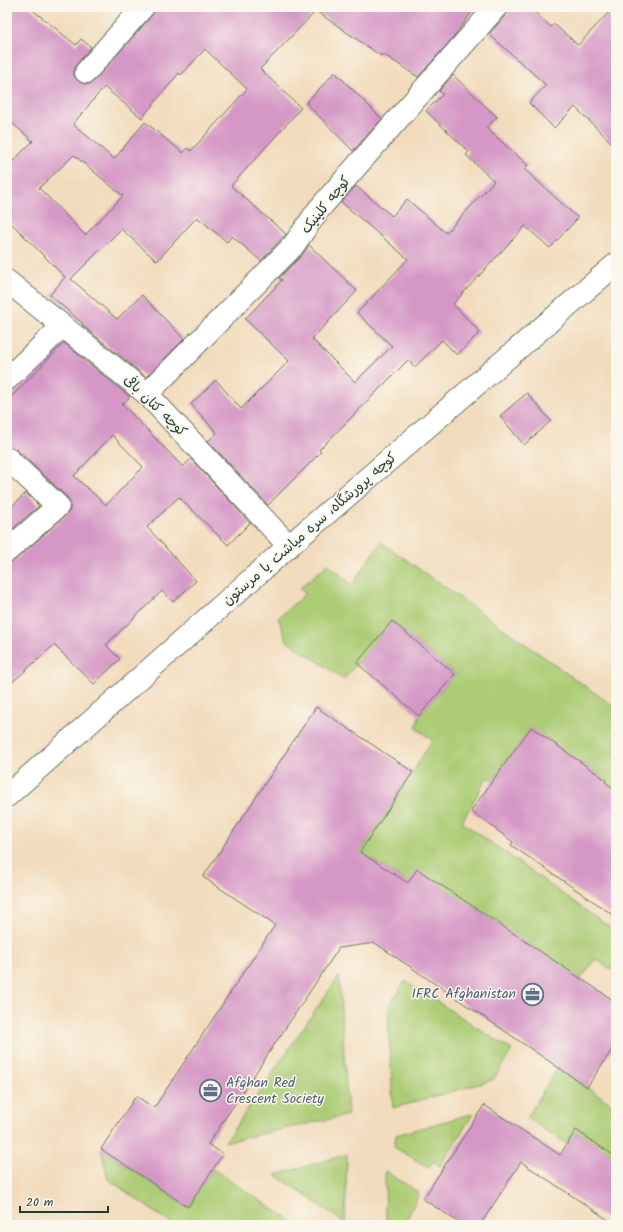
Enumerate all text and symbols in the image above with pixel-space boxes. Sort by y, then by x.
street label: کوچه کلینیک [296,171,356,239]
street label: کوچه کتان بافی [118,370,192,442]
street label: کوچه پرورشگاه، سره میاشت یا مرستون [218,447,402,611]
office icon: IFRC Afghanistan [519,981,545,1007]
place label: IFRC Afghanistan [411,983,516,1005]
place label: Afghan Red Crescent Society [226,1072,324,1110]
office icon: Afghan Red Crescent Society [198,1078,224,1104]
scale bar [20,1188,108,1214]
text: 20 m [26,1193,54,1212]

